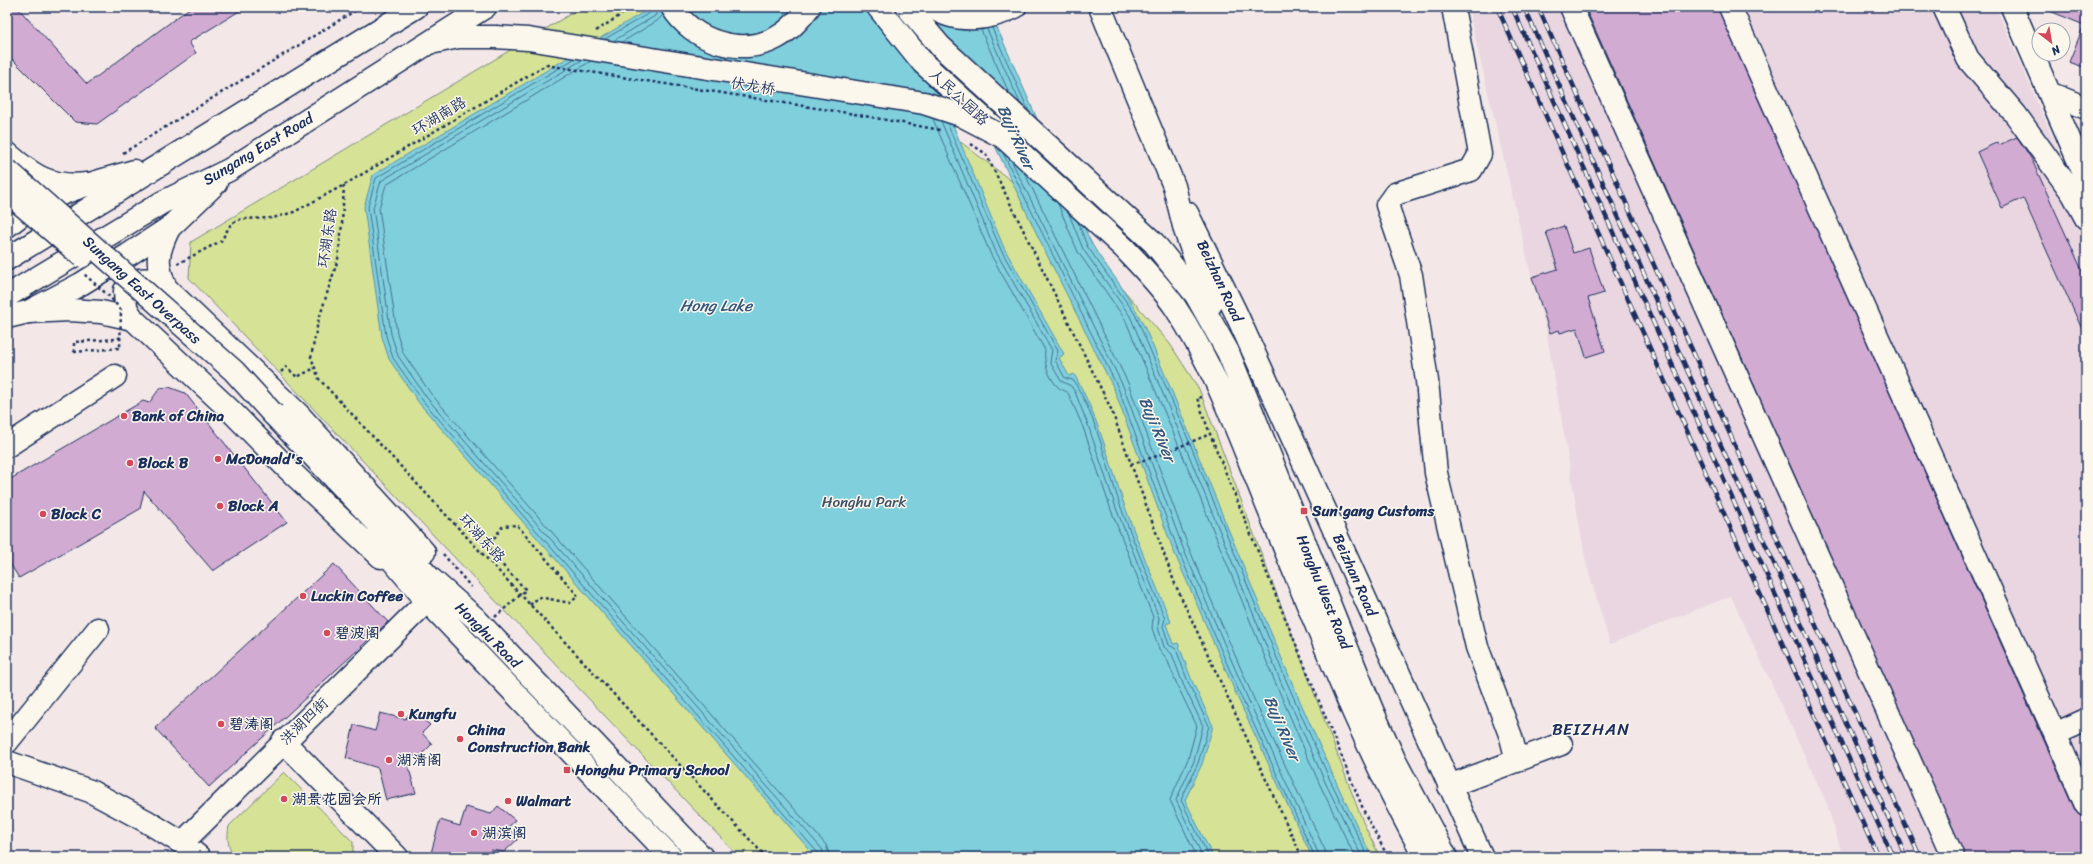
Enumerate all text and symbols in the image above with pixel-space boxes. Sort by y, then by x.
north arrow [2031,22,2071,62]
text: N [2047,40,2065,60]
street label: 人民公园路 [923,62,995,132]
street label: 伏龙桥 [729,70,777,102]
street label: 环湖南路 [407,89,471,143]
water label: Buji River [989,100,1045,177]
street label: Sungang East Road [198,105,319,192]
street label: 环湖东路 [310,206,344,270]
street label: Sungang East Overpass [77,229,208,351]
street label: Beizhan Road [1190,236,1251,327]
water label: Hong Lake [680,291,754,320]
water label: Buji River [1131,392,1185,469]
place label: Bank of China [132,403,224,429]
marker: Bank of China [119,411,129,421]
place label: McDonald's [225,446,304,472]
place label: Block B [138,450,189,476]
marker: McDonald's [213,454,223,464]
marker: Block B [125,458,135,468]
park label: Honghu Park [822,489,906,515]
place label: Block A [228,493,279,519]
place label: Sun'gang Customs [1311,498,1435,524]
place label: Block C [51,501,102,527]
marker: Block A [215,501,225,511]
marker: Sun'gang Customs [1299,506,1309,516]
street label: 环湖东路 [452,507,512,569]
marker: Block C [38,509,48,519]
street label: Beizhan Road [1325,529,1385,621]
street label: Honghu West Road [1289,531,1359,654]
place label: Luckin Coffee [311,583,403,609]
marker: Luckin Coffee [298,591,308,601]
street label: Honghu Road [449,596,528,675]
place label: 碧波阁 [335,620,380,646]
marker: 碧波阁 [322,628,332,638]
street label: 洪湖四街 [273,691,335,751]
water label: Buji River [1256,691,1310,768]
place label: Kungfu [408,701,457,727]
marker: Kungfu [396,709,406,719]
place label: 碧涛阁 [229,711,274,737]
district label: BEIZHAN [1552,714,1630,744]
place label: China Construction Bank [467,717,591,760]
marker: 碧涛阁 [216,719,226,729]
marker: China Construction Bank [455,734,465,744]
place label: 湖清阁 [397,747,442,773]
marker: 湖清阁 [384,755,394,765]
place label: Honghu Primary School [574,757,730,783]
marker: Honghu Primary School [562,765,572,775]
place label: 湖景花园会所 [292,786,382,812]
place label: Walmart [516,788,572,814]
marker: 湖景花园会所 [279,794,289,804]
marker: Walmart [503,796,513,806]
place label: 湖滨阁 [482,820,527,846]
marker: 湖滨阁 [469,828,479,838]

